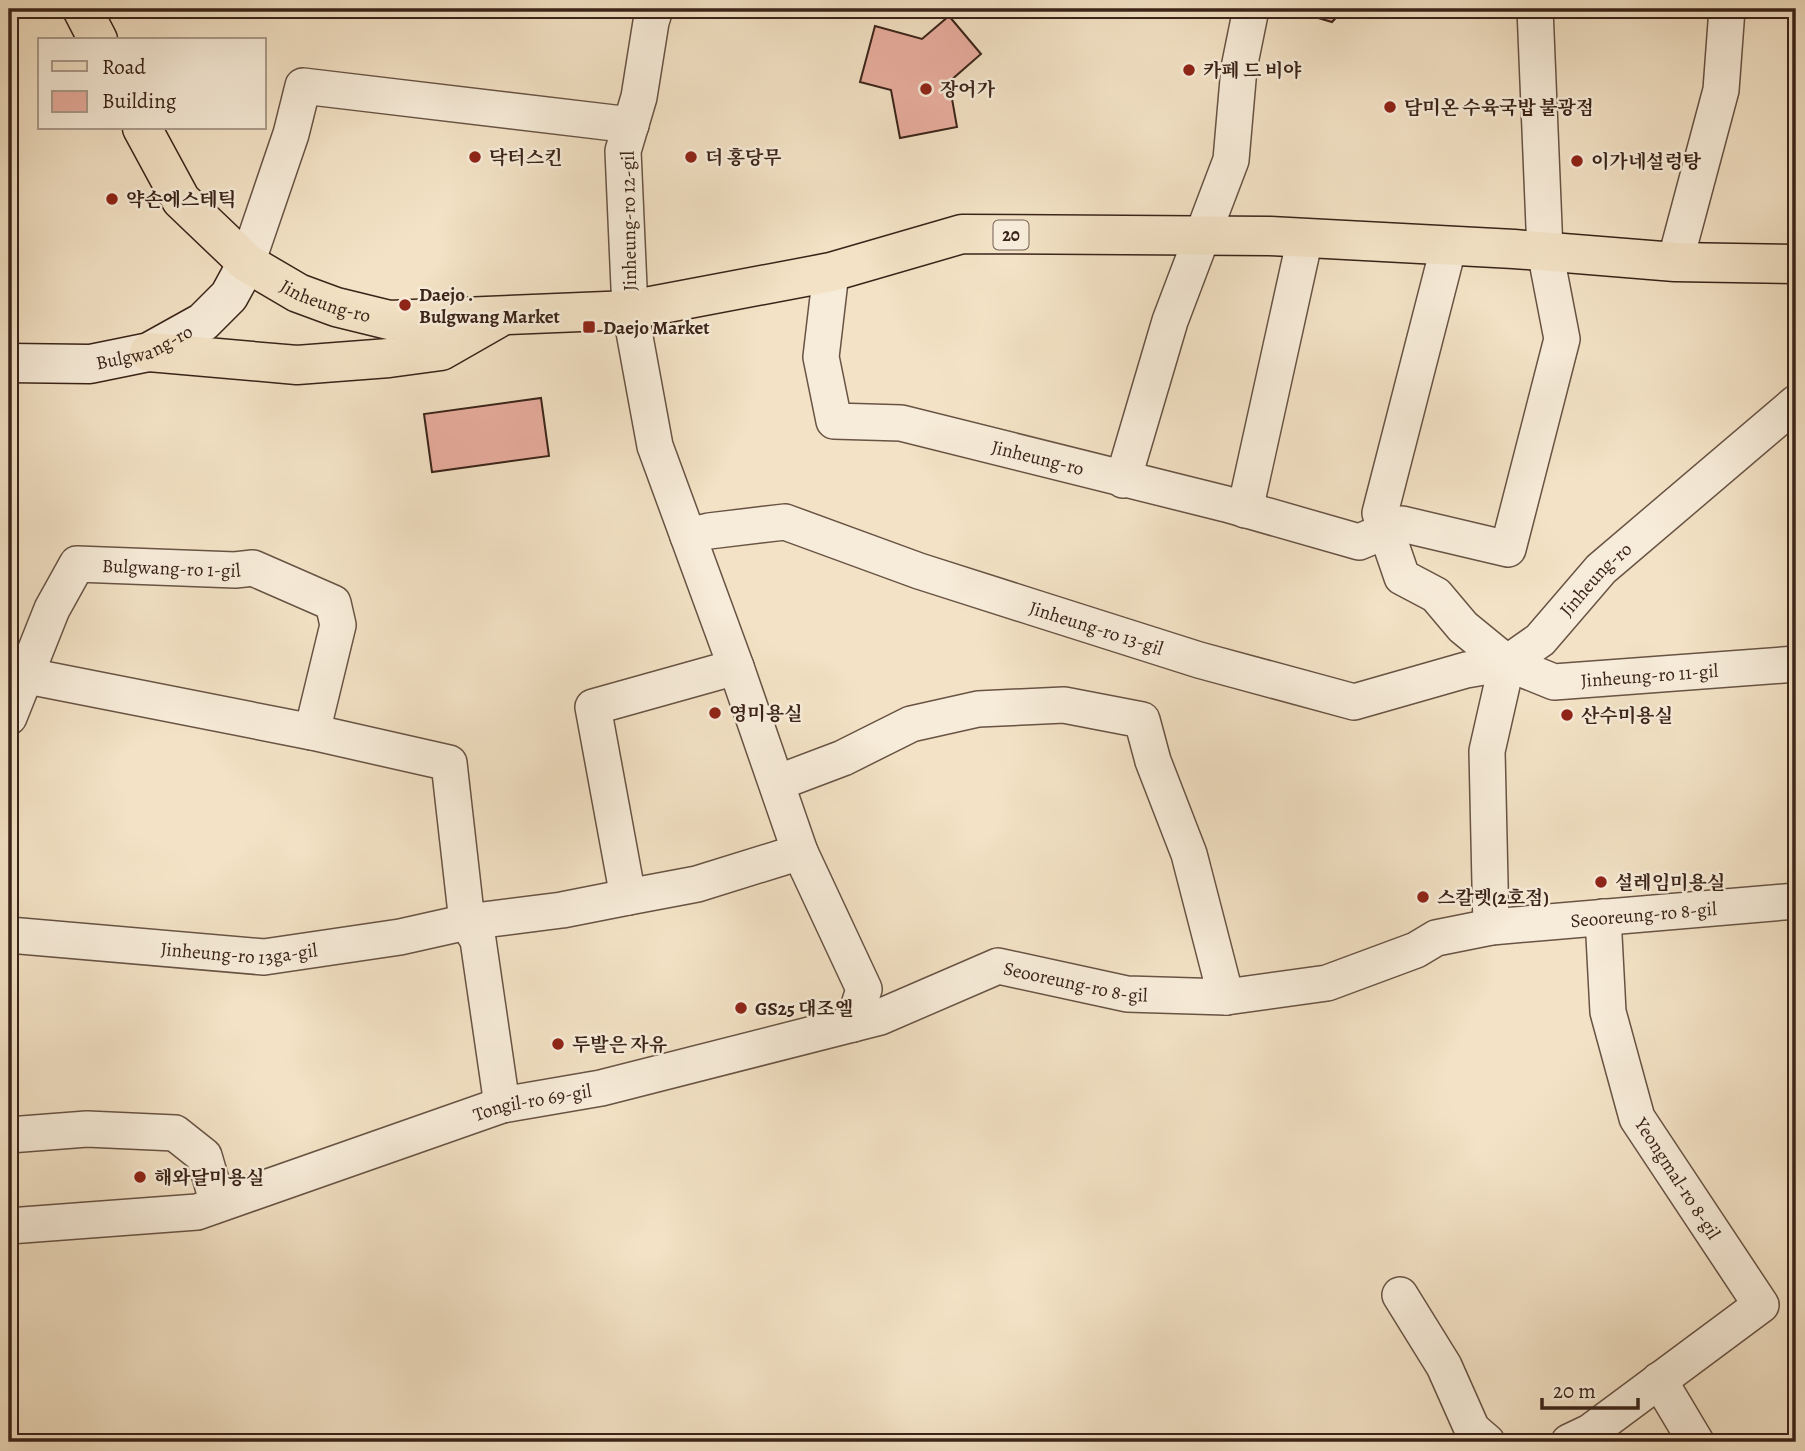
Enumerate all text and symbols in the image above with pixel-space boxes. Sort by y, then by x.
legend [38,38,266,130]
text: Road [102,53,146,81]
place label: 카페 드 비야 [1203,58,1302,84]
marker: 카페 드 비야 [1181,62,1197,78]
place label: 장어가 [940,77,996,103]
marker: 장어가 [918,81,934,97]
text: Building [102,87,177,115]
place label: 담미온 수육국밥 불광점 [1404,95,1594,121]
marker: 담미온 수육국밥 불광점 [1382,99,1398,115]
place label: 닥터스킨 [489,145,562,171]
place label: 더 홍당무 [705,145,782,171]
marker: 닥터스킨 [467,149,483,165]
marker: 더 홍당무 [683,149,699,165]
place label: 이가네설렁탕 [1591,149,1702,175]
street label: Jinheung-ro 12-gil [615,150,643,291]
marker: 이가네설렁탕 [1569,153,1585,169]
place label: 약손에스테틱 [126,187,236,213]
marker: 약손에스테틱 [104,191,120,207]
road number: 20 [993,220,1028,249]
street label: Jinheung-ro [275,273,373,329]
place label: Daejo . Bulgwang Market [419,282,560,330]
marker: Daejo . Bulgwang Market [397,297,413,313]
place label: Daejo Market [603,315,710,341]
street label: Bulgwang-ro [94,318,197,376]
marker: Daejo Market [581,319,597,335]
street label: Jinheung-ro [989,434,1087,482]
street label: Jinheung-ro [1554,536,1638,622]
street label: Bulgwang-ro 1-gil [101,553,242,584]
street label: Jinheung-ro 13-gil [1026,595,1167,662]
street label: Jinheung-ro 11-gil [1580,658,1720,694]
place label: 영미용실 [729,701,802,727]
place label: 산수미용실 [1581,703,1673,729]
marker: 영미용실 [707,705,723,721]
marker: 산수미용실 [1559,707,1575,723]
place label: 설레임미용실 [1615,870,1725,896]
marker: 설레임미용실 [1593,874,1609,890]
place label: 스칼렛(2호점) [1437,885,1549,911]
marker: 스칼렛(2호점) [1415,889,1431,905]
street label: Seooreung-ro 8-gil [1569,896,1718,934]
street label: Jinheung-ro 13ga-gil [160,936,320,971]
street label: Seooreung-ro 8-gil [1001,956,1148,1009]
place label: GS25 대조엘 [755,996,853,1022]
marker: GS25 대조엘 [733,1000,749,1016]
place label: 두발은 자유 [572,1032,668,1058]
marker: 두발은 자유 [550,1036,566,1052]
street label: Tongil-ro 69-gil [470,1078,594,1128]
street label: Yeongmal-ro 8-gil [1628,1112,1726,1245]
place label: 해와달미용실 [154,1165,264,1191]
marker: 해와달미용실 [132,1169,148,1185]
scale bar [1542,1367,1639,1411]
text: 20 m [1553,1377,1596,1405]

